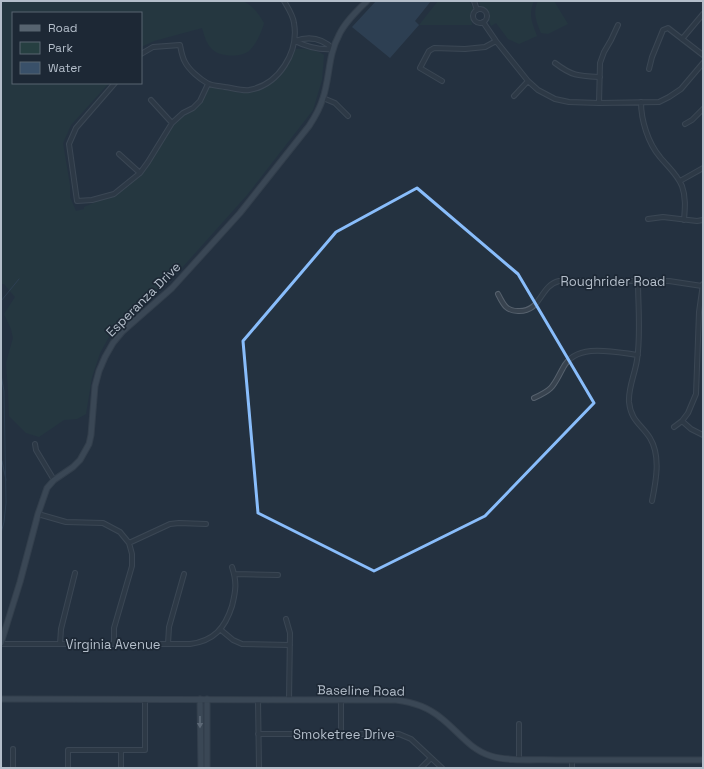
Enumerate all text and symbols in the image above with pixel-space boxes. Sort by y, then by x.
legend [12,12,142,84]
text: Road [48,20,77,36]
text: Park [48,40,73,56]
text: Water [48,60,82,76]
street label: Esperanza Drive [102,258,184,340]
street label: Roughrider Road [561,273,665,290]
street label: Virginia Avenue [65,636,161,653]
street label: Baseline Road [317,681,405,700]
one-way arrow [197,716,203,729]
street label: Smoketree Drive [293,726,395,743]

